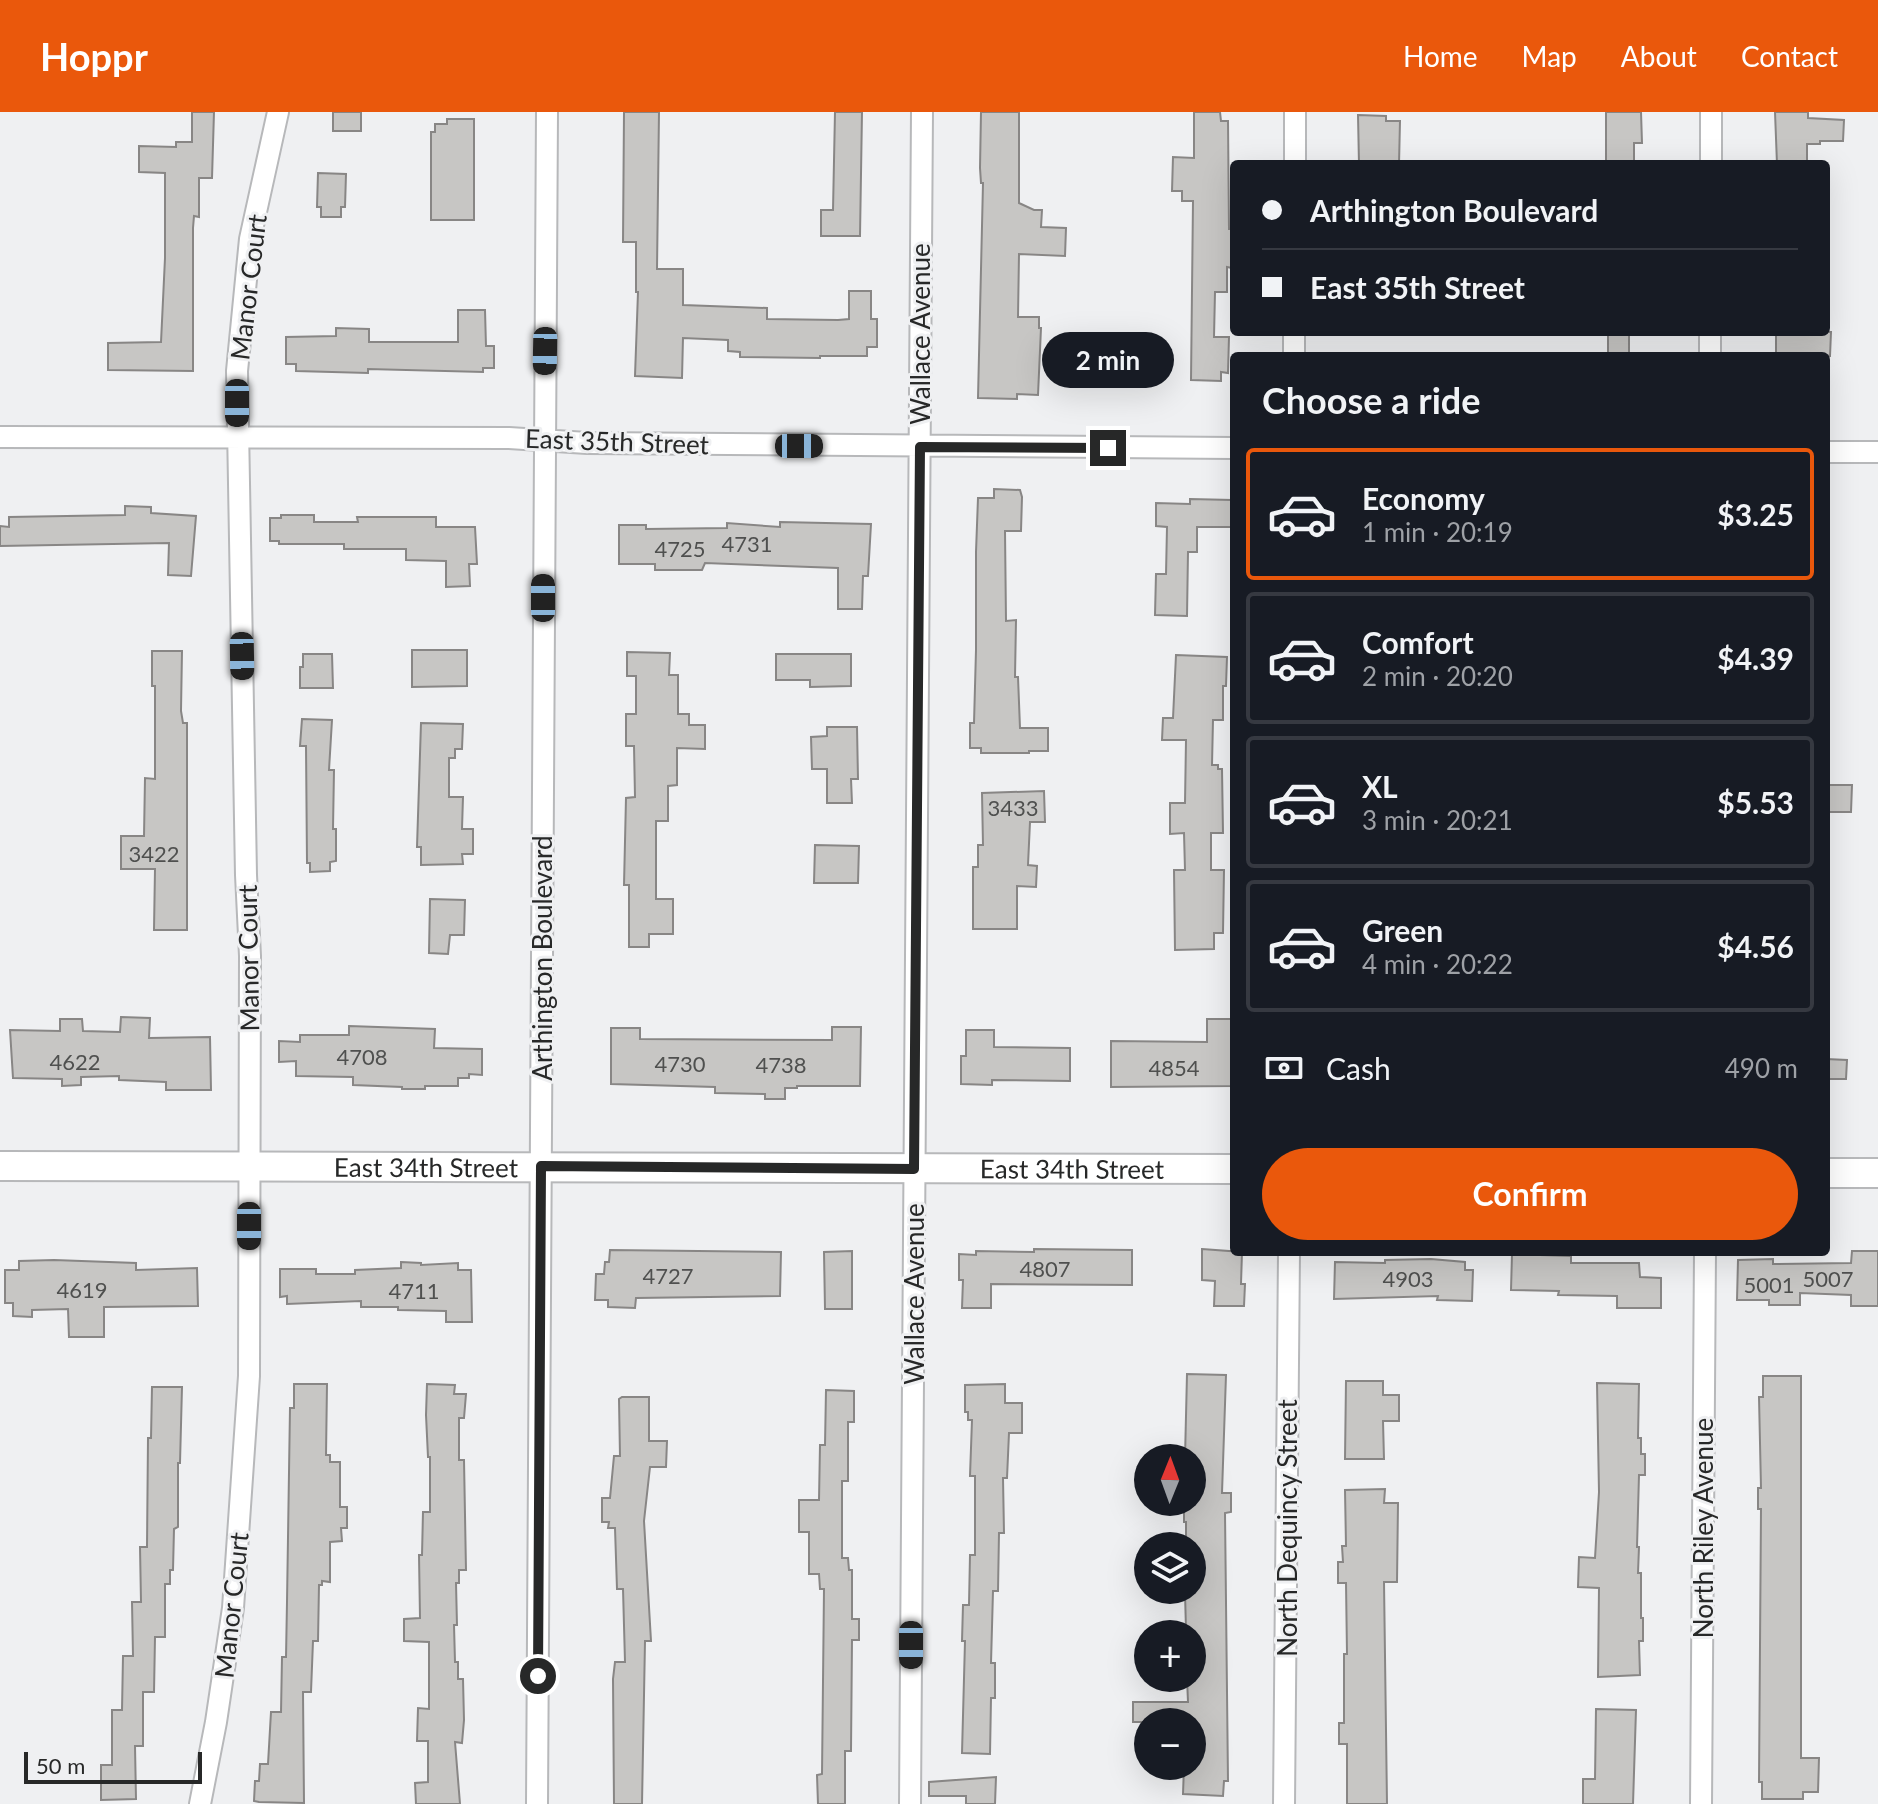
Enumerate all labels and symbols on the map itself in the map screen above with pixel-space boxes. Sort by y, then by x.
street label: Manor Court [223,212,273,362]
street label: Wallace Avenue [904,243,936,425]
car [533,327,557,375]
callout: 2 min [1042,332,1174,388]
car [225,379,249,427]
street label: East 35th Street [524,422,710,460]
route end [1090,430,1126,466]
car [775,434,823,458]
house number: 4731 [721,530,773,557]
house number: 4725 [654,535,706,562]
car [531,574,555,622]
car [230,632,254,680]
house number: 3433 [987,794,1039,821]
street label: Arthington Boulevard [526,835,558,1081]
house number: 3422 [128,840,180,867]
street label: Manor Court [231,884,265,1032]
house number: 4708 [336,1043,388,1070]
house number: 4622 [49,1048,101,1075]
house number: 4730 [654,1050,706,1077]
house number: 4738 [755,1051,807,1078]
house number: 4854 [1148,1054,1200,1081]
street label: East 34th Street [334,1151,519,1183]
street label: East 34th Street [980,1152,1165,1185]
car [237,1202,261,1250]
street label: Wallace Avenue [898,1203,930,1385]
house number: 4807 [1019,1255,1071,1282]
house number: 4727 [642,1262,694,1289]
house number: 4903 [1382,1265,1434,1292]
house number: 5007 [1802,1265,1854,1292]
house number: 5001 [1743,1271,1795,1298]
house number: 4619 [56,1276,108,1303]
house number: 4711 [388,1277,440,1304]
street label: North Dequincy Street [1271,1399,1303,1657]
street label: North Riley Avenue [1687,1418,1719,1638]
north arrow [1134,1444,1206,1516]
street label: Manor Court [207,1530,255,1680]
car [899,1621,923,1669]
route start [520,1658,556,1694]
scale bar [24,1748,202,1784]

